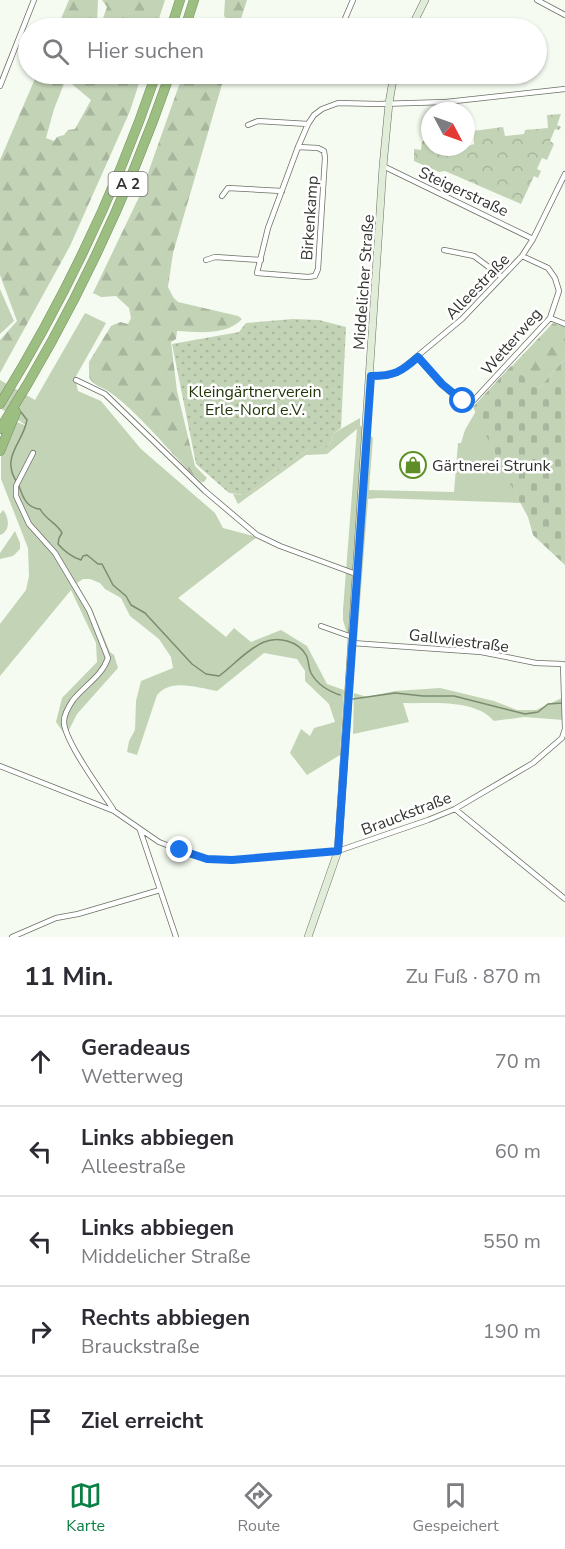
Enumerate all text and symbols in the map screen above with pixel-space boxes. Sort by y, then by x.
search box [18,18,547,84]
icon: search [39,35,72,68]
text: Hier suchen [87,36,204,66]
north arrow [421,102,475,156]
street label: Steigerstraße [415,161,512,222]
road number: A 2 [108,172,148,196]
street label: Birkenkamp [296,175,324,261]
street label: Middelicher Straße [348,214,380,351]
street label: Alleestraße [441,249,515,324]
street label: Wetterweg [477,303,547,380]
park label: Kleingärtnerverein Erle-Nord e.V. [189,381,321,421]
route start [449,387,475,413]
shop icon: Gärtnerei Strunk [398,450,428,480]
place label: Gärtnerei Strunk [432,455,552,477]
street label: Gallwiestraße [408,624,510,658]
street label: Brauckstraße [358,787,455,841]
route end [166,836,192,862]
text: 11 Min. [24,959,113,994]
text: Zu Fuß · 870 m [406,963,541,990]
text: Geradeaus [81,1033,190,1063]
icon: ahead [24,1045,57,1078]
text: 70 m [495,1048,541,1075]
text: Wetterweg [81,1063,184,1090]
text: Links abbiegen [81,1123,234,1153]
icon: left [24,1135,57,1168]
text: 60 m [495,1138,541,1165]
text: Alleestraße [81,1153,186,1180]
text: Links abbiegen [81,1213,234,1243]
icon: left [24,1225,57,1258]
text: 550 m [483,1228,541,1255]
text: Middelicher Straße [81,1243,251,1270]
text: Rechts abbiegen [81,1303,250,1333]
icon: right [24,1315,57,1348]
text: 190 m [483,1318,541,1345]
text: Brauckstraße [81,1333,200,1360]
icon: arrive [24,1405,57,1438]
text: Ziel erreicht [81,1406,203,1436]
tab: Karte [66,1479,105,1537]
tab: Route [238,1479,280,1537]
tab: Gespeichert [413,1479,499,1537]

